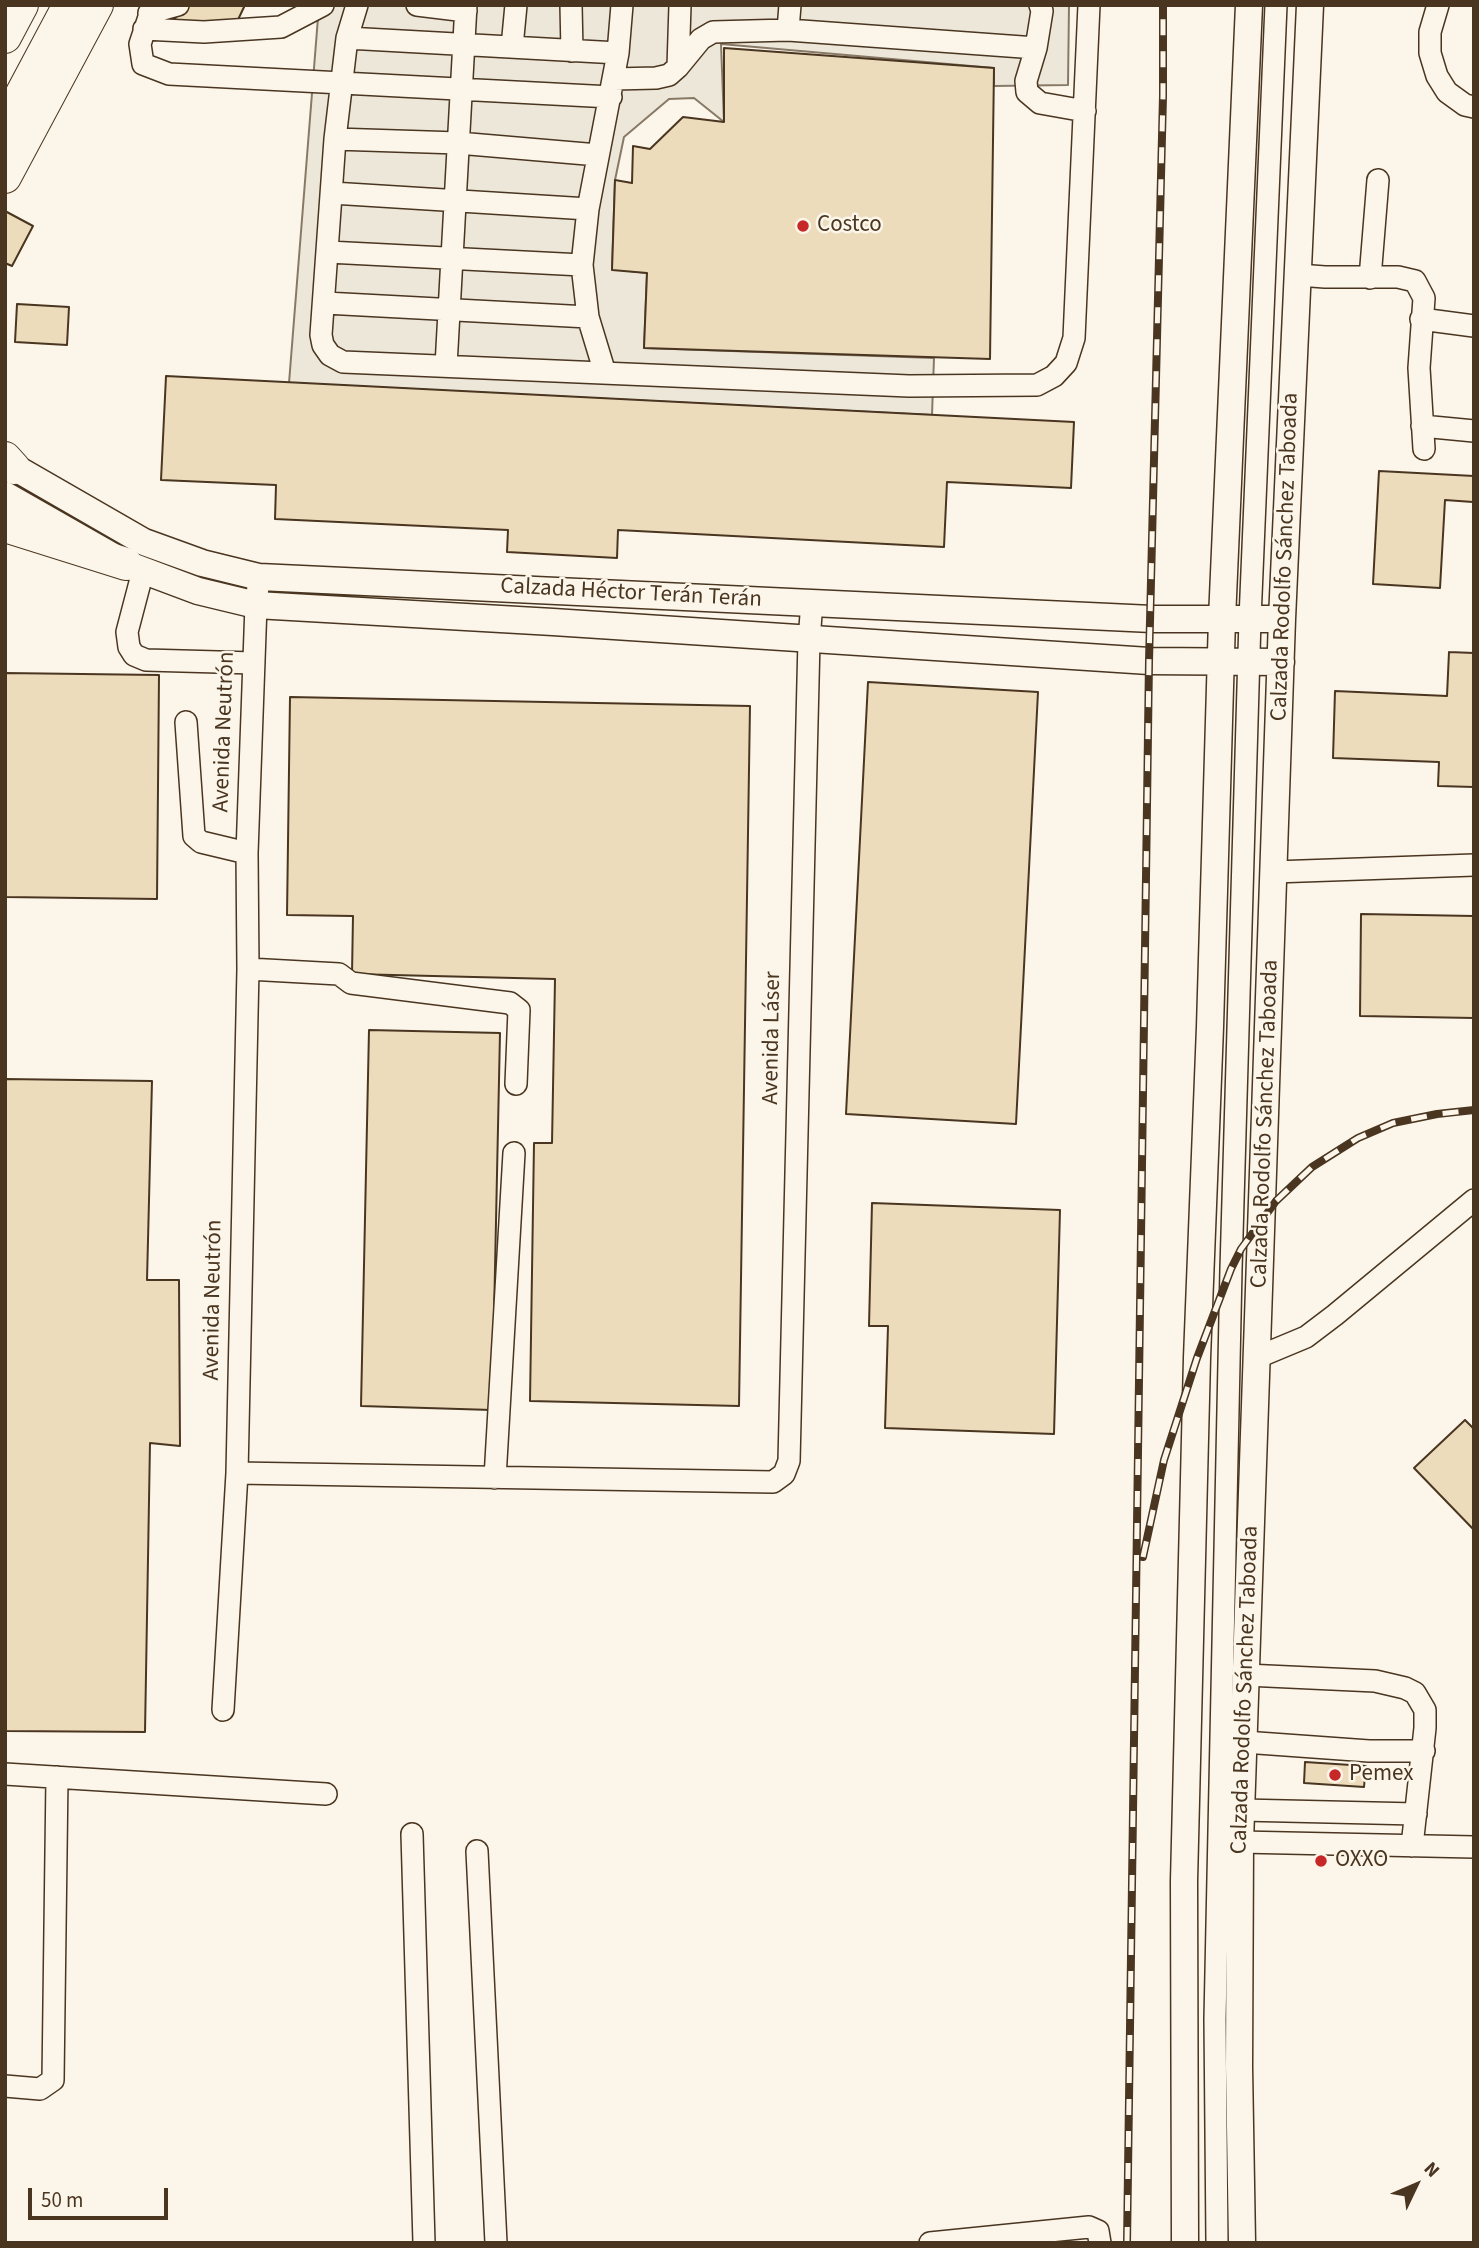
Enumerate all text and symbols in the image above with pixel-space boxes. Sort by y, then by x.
place label: Costco [817,212,882,240]
marker: Costco [795,218,811,234]
street label: Calzada Rodolfo Sánchez Taboada [1266,392,1306,722]
street label: Calzada Héctor Terán Terán [500,573,762,615]
street label: Avenida Neutrón [208,651,242,813]
street label: Calzada Rodolfo Sánchez Taboada [1246,959,1286,1289]
street label: Avenida Láser [758,971,788,1105]
street label: Avenida Neutrón [199,1219,229,1381]
street label: Calzada Rodolfo Sánchez Taboada [1226,1525,1266,1855]
place label: Pemex [1349,1761,1413,1789]
marker: Pemex [1327,1767,1343,1783]
place label: OXXO [1335,1847,1388,1875]
marker: OXXO [1313,1853,1329,1869]
north arrow [1381,2150,1451,2220]
text: N [1417,2156,1446,2184]
scale bar [32,2174,172,2218]
text: 50 m [41,2185,83,2215]

